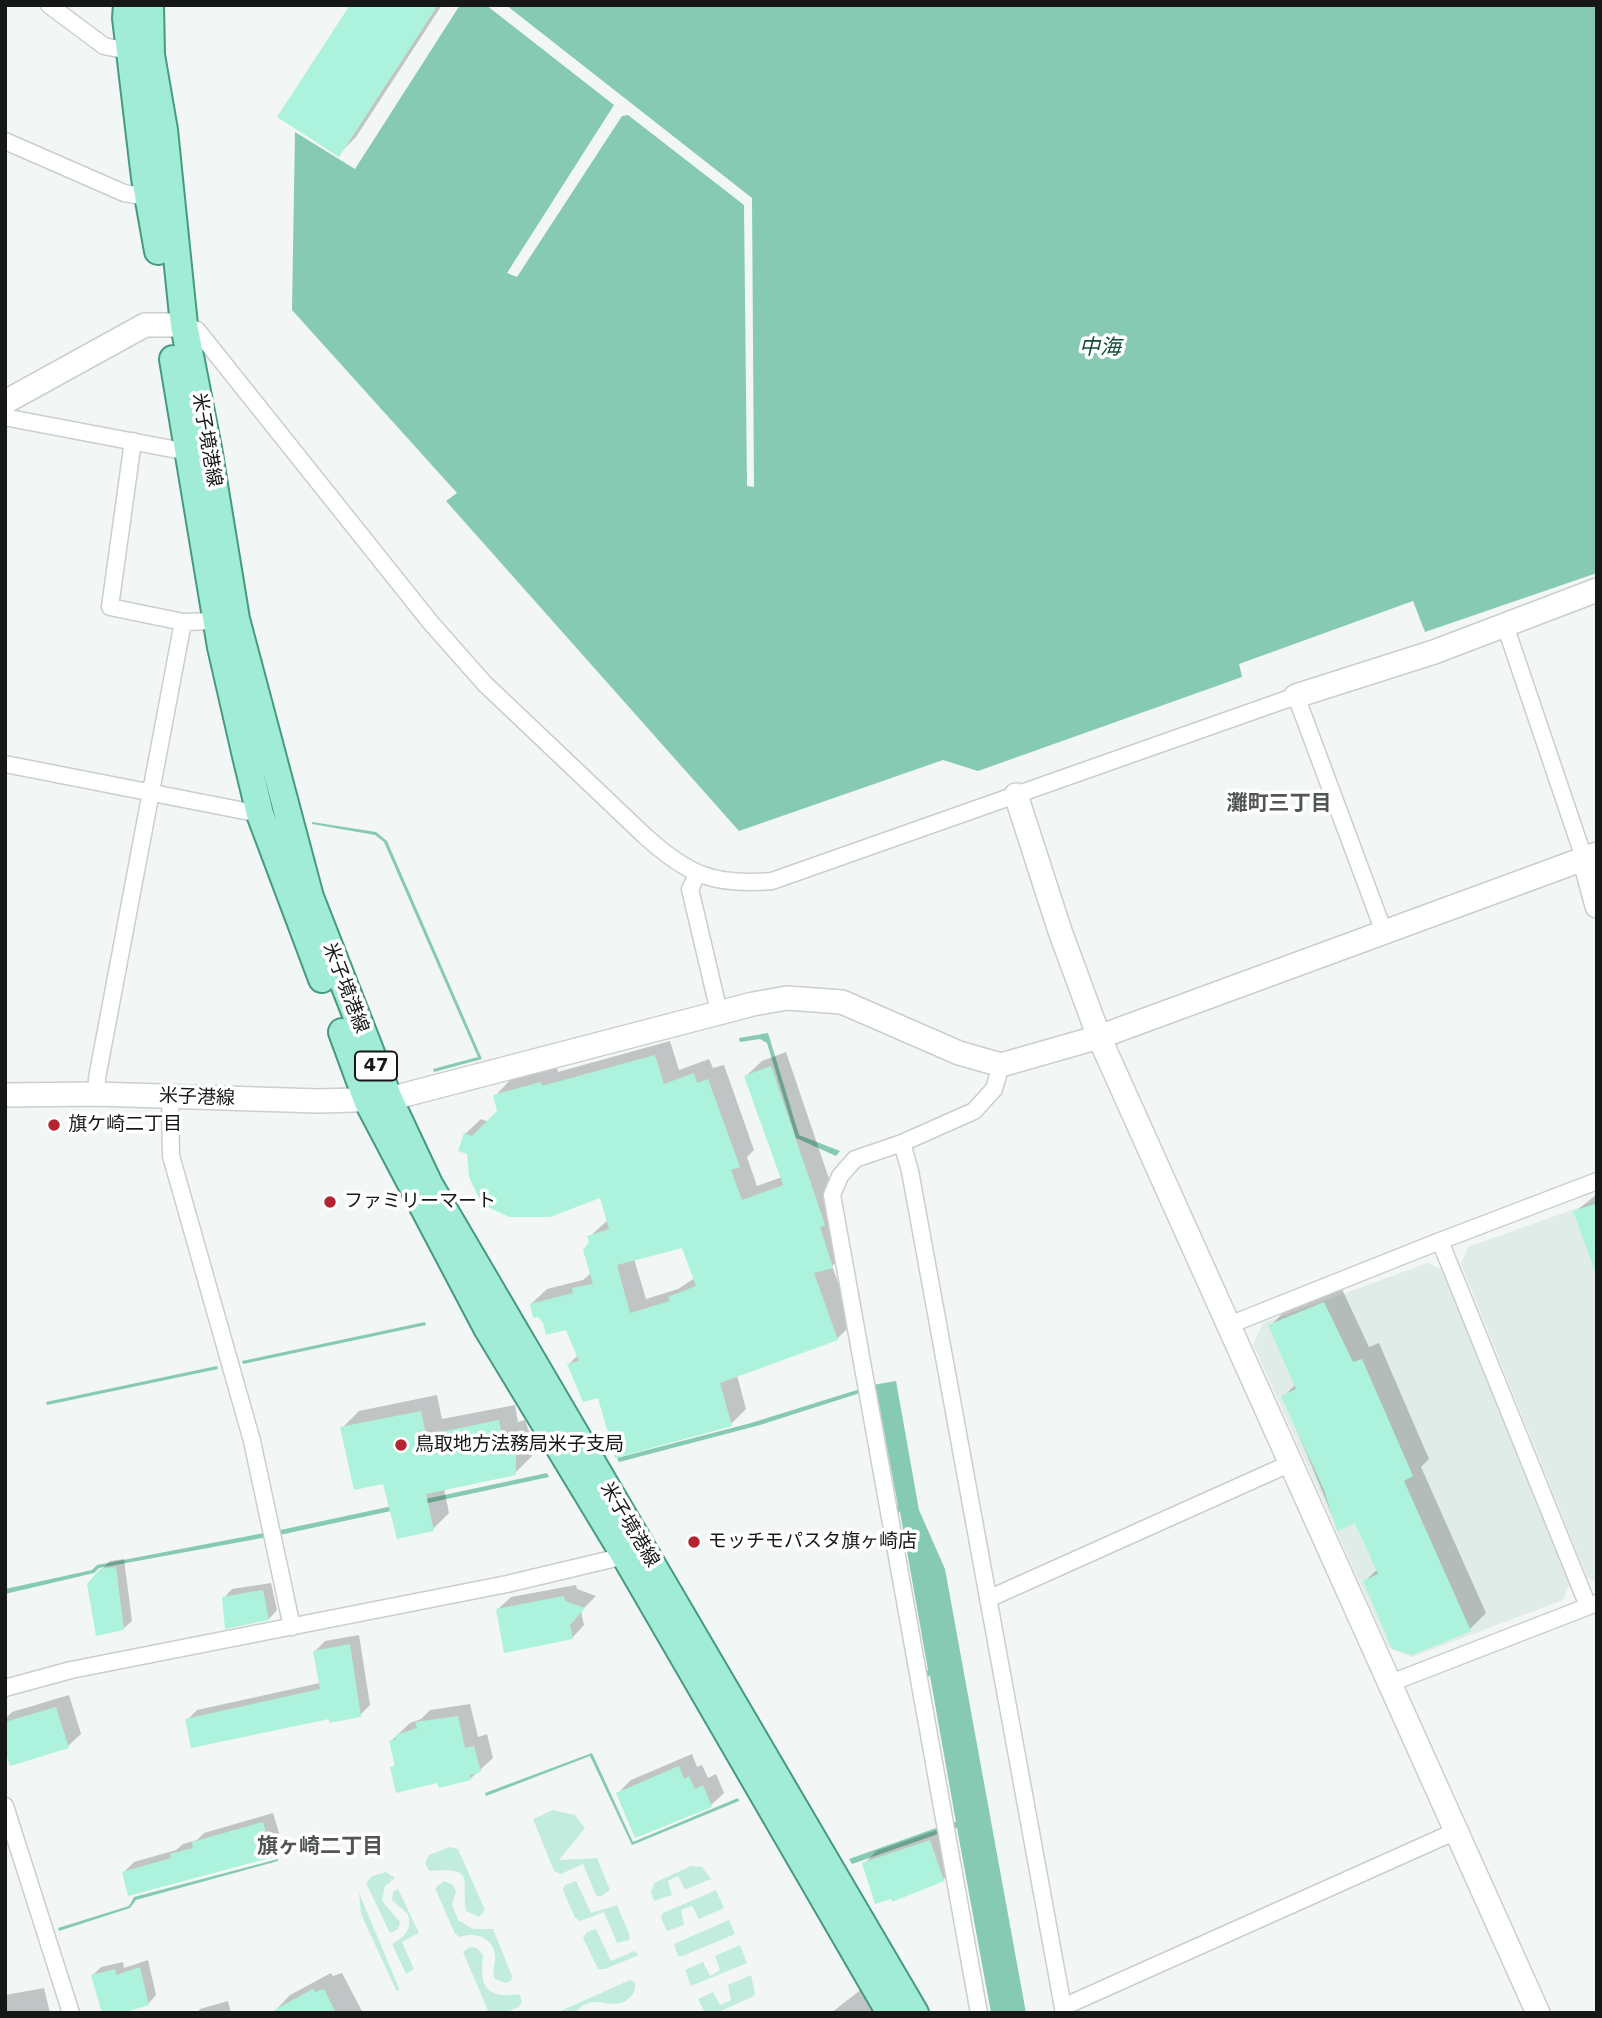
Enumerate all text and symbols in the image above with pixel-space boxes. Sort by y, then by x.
water label: 中海 [1079,336,1121,362]
street label: 米子境港線 [187,391,225,489]
district label: 灘町三丁目 [1227,792,1331,818]
street label: 米子境港線 [317,940,373,1036]
road number: 47 [355,1051,397,1080]
street label: 米子港線 [159,1085,235,1111]
place label: 旗ケ崎二丁目 [68,1114,182,1136]
marker: 旗ケ崎二丁目 [46,1117,62,1133]
place label: ファミリーマート [344,1191,496,1213]
marker: ファミリーマート [322,1194,338,1210]
place label: 鳥取地方法務局米子支局 [415,1434,624,1456]
marker: 鳥取地方法務局米子支局 [393,1437,409,1453]
street label: 米子境港線 [595,1478,663,1572]
place label: モッチモパスタ旗ヶ崎店 [708,1531,917,1553]
marker: モッチモパスタ旗ヶ崎店 [686,1534,702,1550]
district label: 旗ヶ崎二丁目 [257,1835,383,1861]

